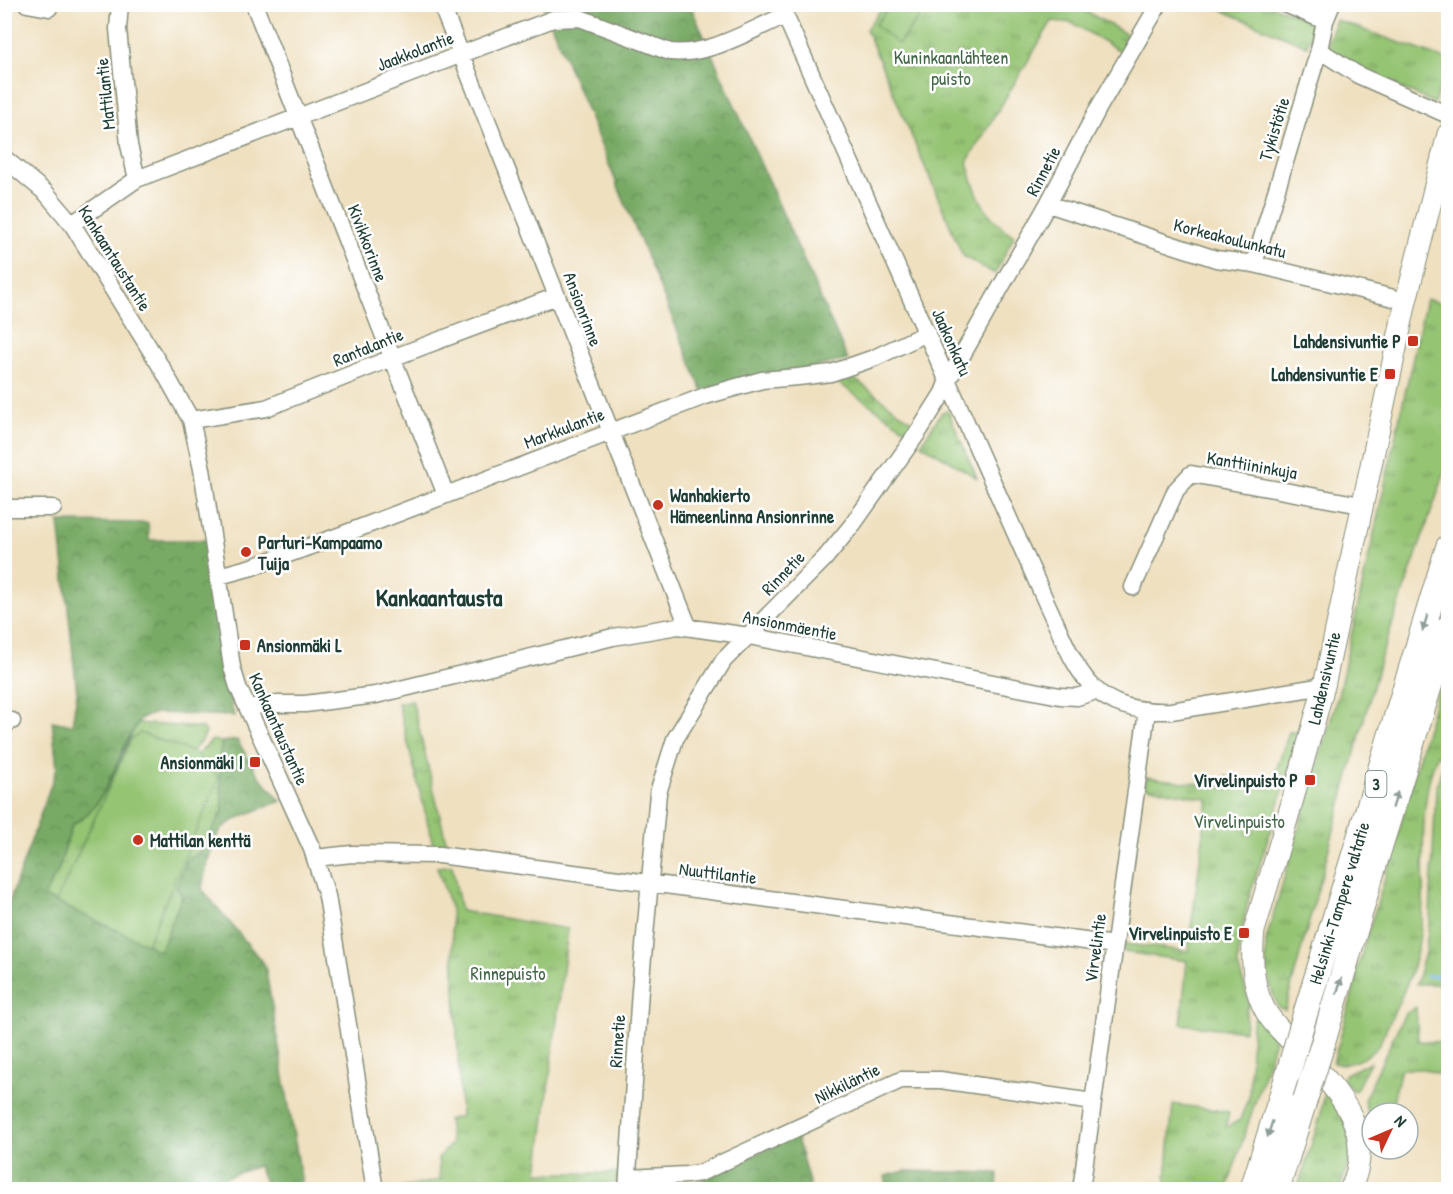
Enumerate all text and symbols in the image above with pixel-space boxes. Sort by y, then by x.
street label: Jaakkolantie [373,25,457,77]
park label: Kuninkaanlähteen puisto [894,45,1008,91]
street label: Mattilantie [89,57,121,131]
street label: Tykistötie [1252,94,1296,164]
street label: Rinnetie [1020,142,1066,200]
street label: Kankaantaustantie [72,200,158,316]
street label: Kivikkorinne [342,201,394,285]
street label: Korkeakoulunkatu [1171,212,1289,264]
street label: Ansionrinne [557,268,609,350]
street label: Jaakonkatu [926,304,978,380]
street label: Rantalantie [329,322,407,372]
place label: Lahdensivuntie P [1294,329,1401,354]
marker: Lahdensivuntie P [1406,334,1420,348]
place label: Lahdensivuntie E [1271,362,1379,387]
marker: Lahdensivuntie E [1383,367,1397,381]
street label: Markkulantie [520,401,608,455]
street label: Kanttiininkuja [1205,445,1299,485]
place label: Wanhakierto Hämeenlinna Ansionrinne [670,483,835,529]
marker: Wanhakierto Hämeenlinna Ansionrinne [651,498,665,512]
place label: Parturi-Kampaamo Tuija [257,530,383,576]
marker: Parturi-Kampaamo Tuija [239,545,253,559]
street label: Rinnetie [756,545,810,601]
district label: Kankaantausta [376,581,503,613]
street label: Ansionmäentie [741,604,839,646]
one-way arrow [1419,614,1429,632]
street label: Lahdensivuntie [1301,629,1347,727]
place label: Ansionmäki L [257,633,342,658]
marker: Ansionmäki L [238,638,252,652]
street label: Kankaantaustantie [243,669,315,789]
place label: Ansionmäki I [161,750,243,775]
marker: Ansionmäki I [248,755,262,769]
place label: Virvelinpuisto P [1193,768,1298,794]
road number: 3 [1366,771,1386,797]
marker: Virvelinpuisto P [1303,773,1317,787]
one-way arrow [1391,790,1400,808]
park label: Virvelinpuisto [1193,809,1285,834]
street label: Helsinki-Tampere valtatie [1302,819,1376,987]
place label: Mattilan kenttä [150,828,251,853]
marker: Mattilan kenttä [131,833,145,847]
street label: Nuuttilantie [678,856,758,890]
street label: Virvelintie [1078,912,1112,984]
place label: Virvelinpuisto E [1128,921,1233,947]
marker: Virvelinpuisto E [1237,926,1251,940]
park label: Rinnepuisto [471,961,545,986]
one-way arrow [1335,977,1345,995]
street label: Rinnetie [603,1014,631,1068]
street label: Nikkiläntie [810,1056,884,1110]
north arrow [1360,1101,1420,1161]
text: N [1390,1110,1412,1132]
one-way arrow [1265,1121,1275,1139]

